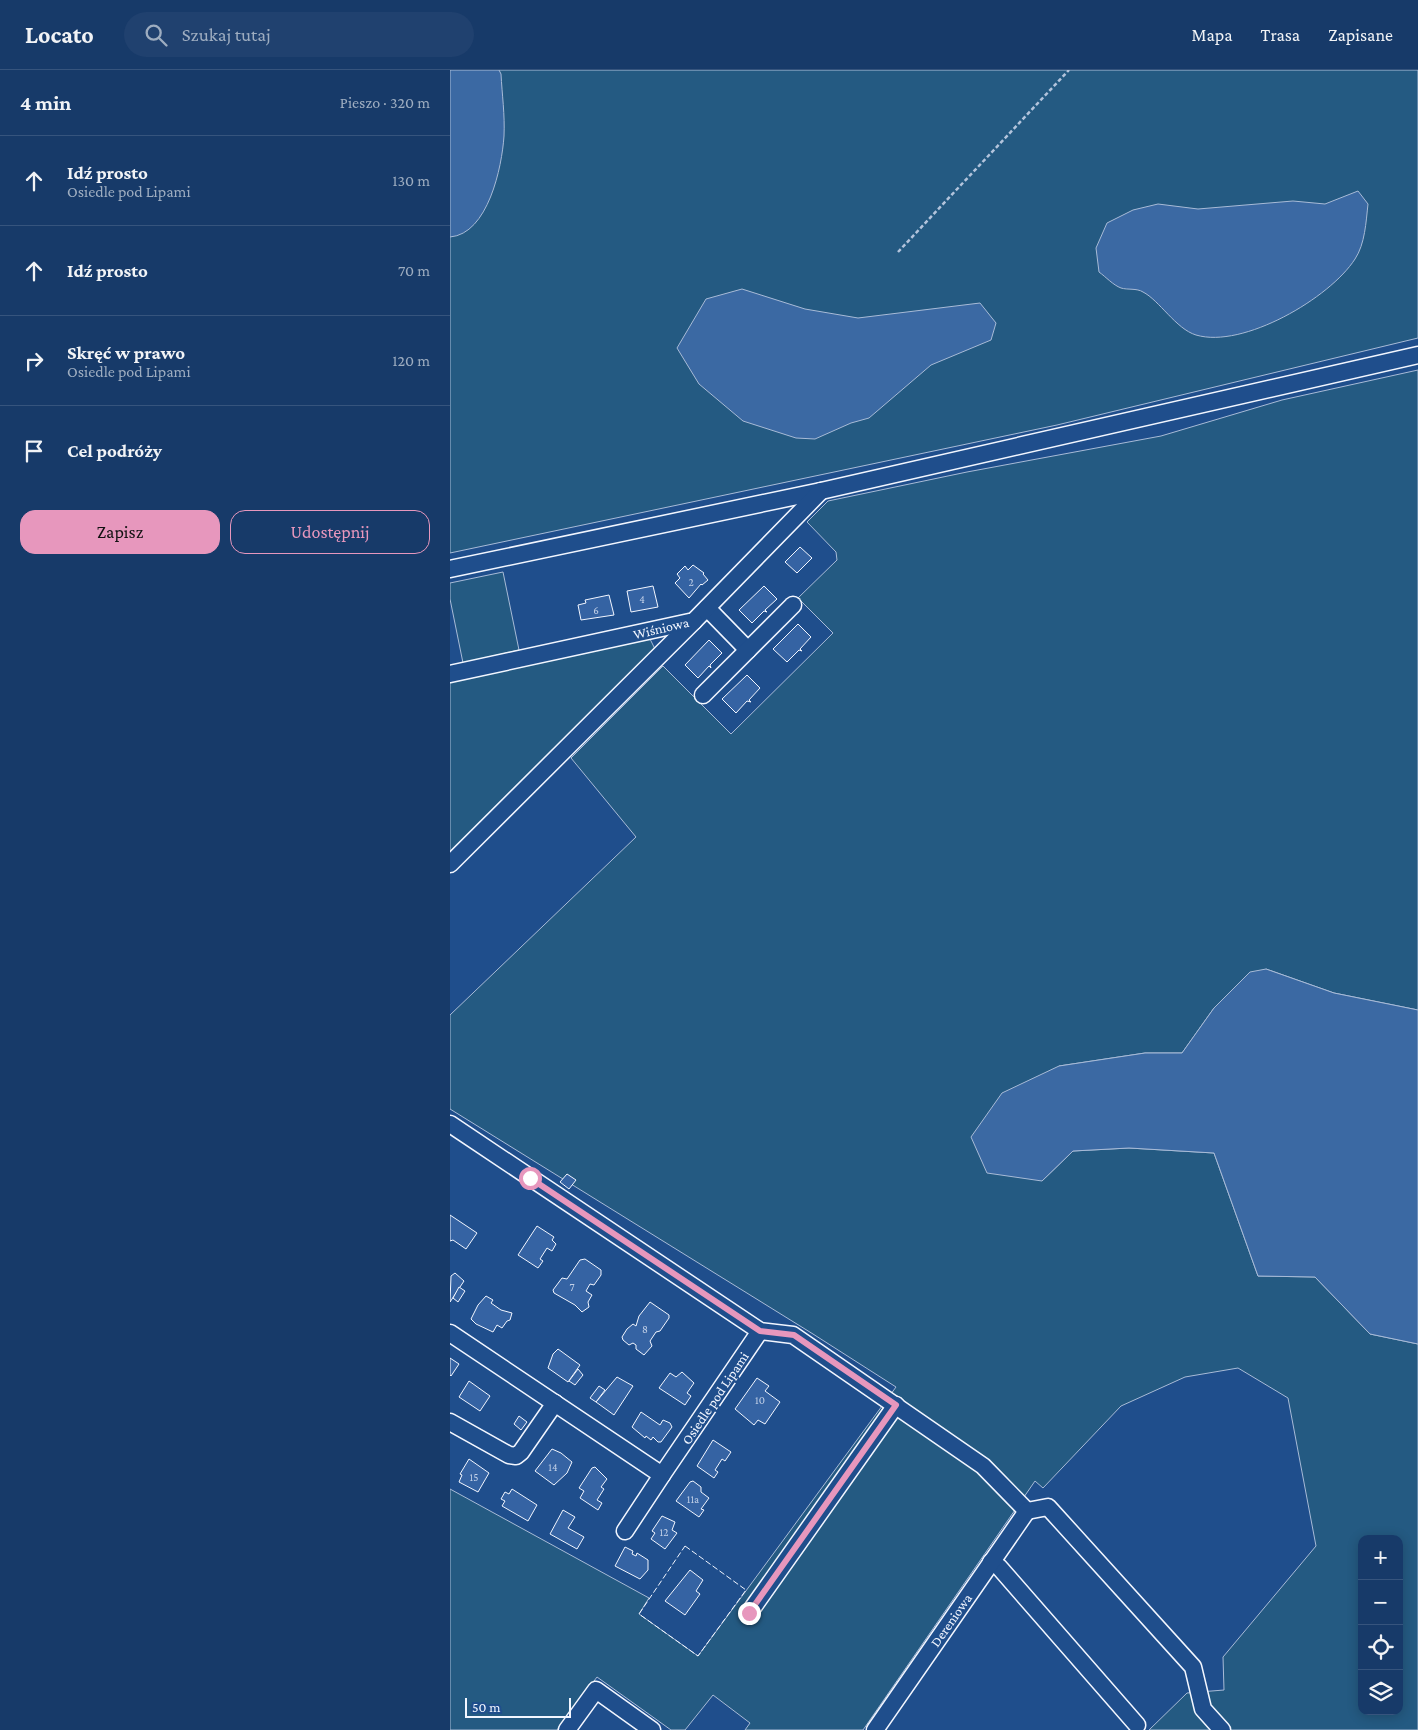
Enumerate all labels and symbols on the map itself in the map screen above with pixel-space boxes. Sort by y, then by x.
house number: 2 [688,576,694,588]
house number: 4 [639,593,645,605]
house number: 6 [593,604,599,616]
street label: Wiśniowa [632,614,691,642]
route start [519,1167,542,1190]
house number: 7 [569,1281,575,1293]
house number: 8 [642,1323,648,1335]
street label: Osiedle pod Lipami [678,1348,752,1447]
house number: 10 [755,1394,765,1406]
house number: 14 [548,1461,558,1473]
house number: 15 [470,1471,478,1483]
house number: 11a [687,1493,699,1505]
house number: 12 [660,1526,668,1538]
street label: Dereniowa [927,1590,975,1650]
route end [738,1602,761,1625]
scale bar [465,1695,571,1718]

